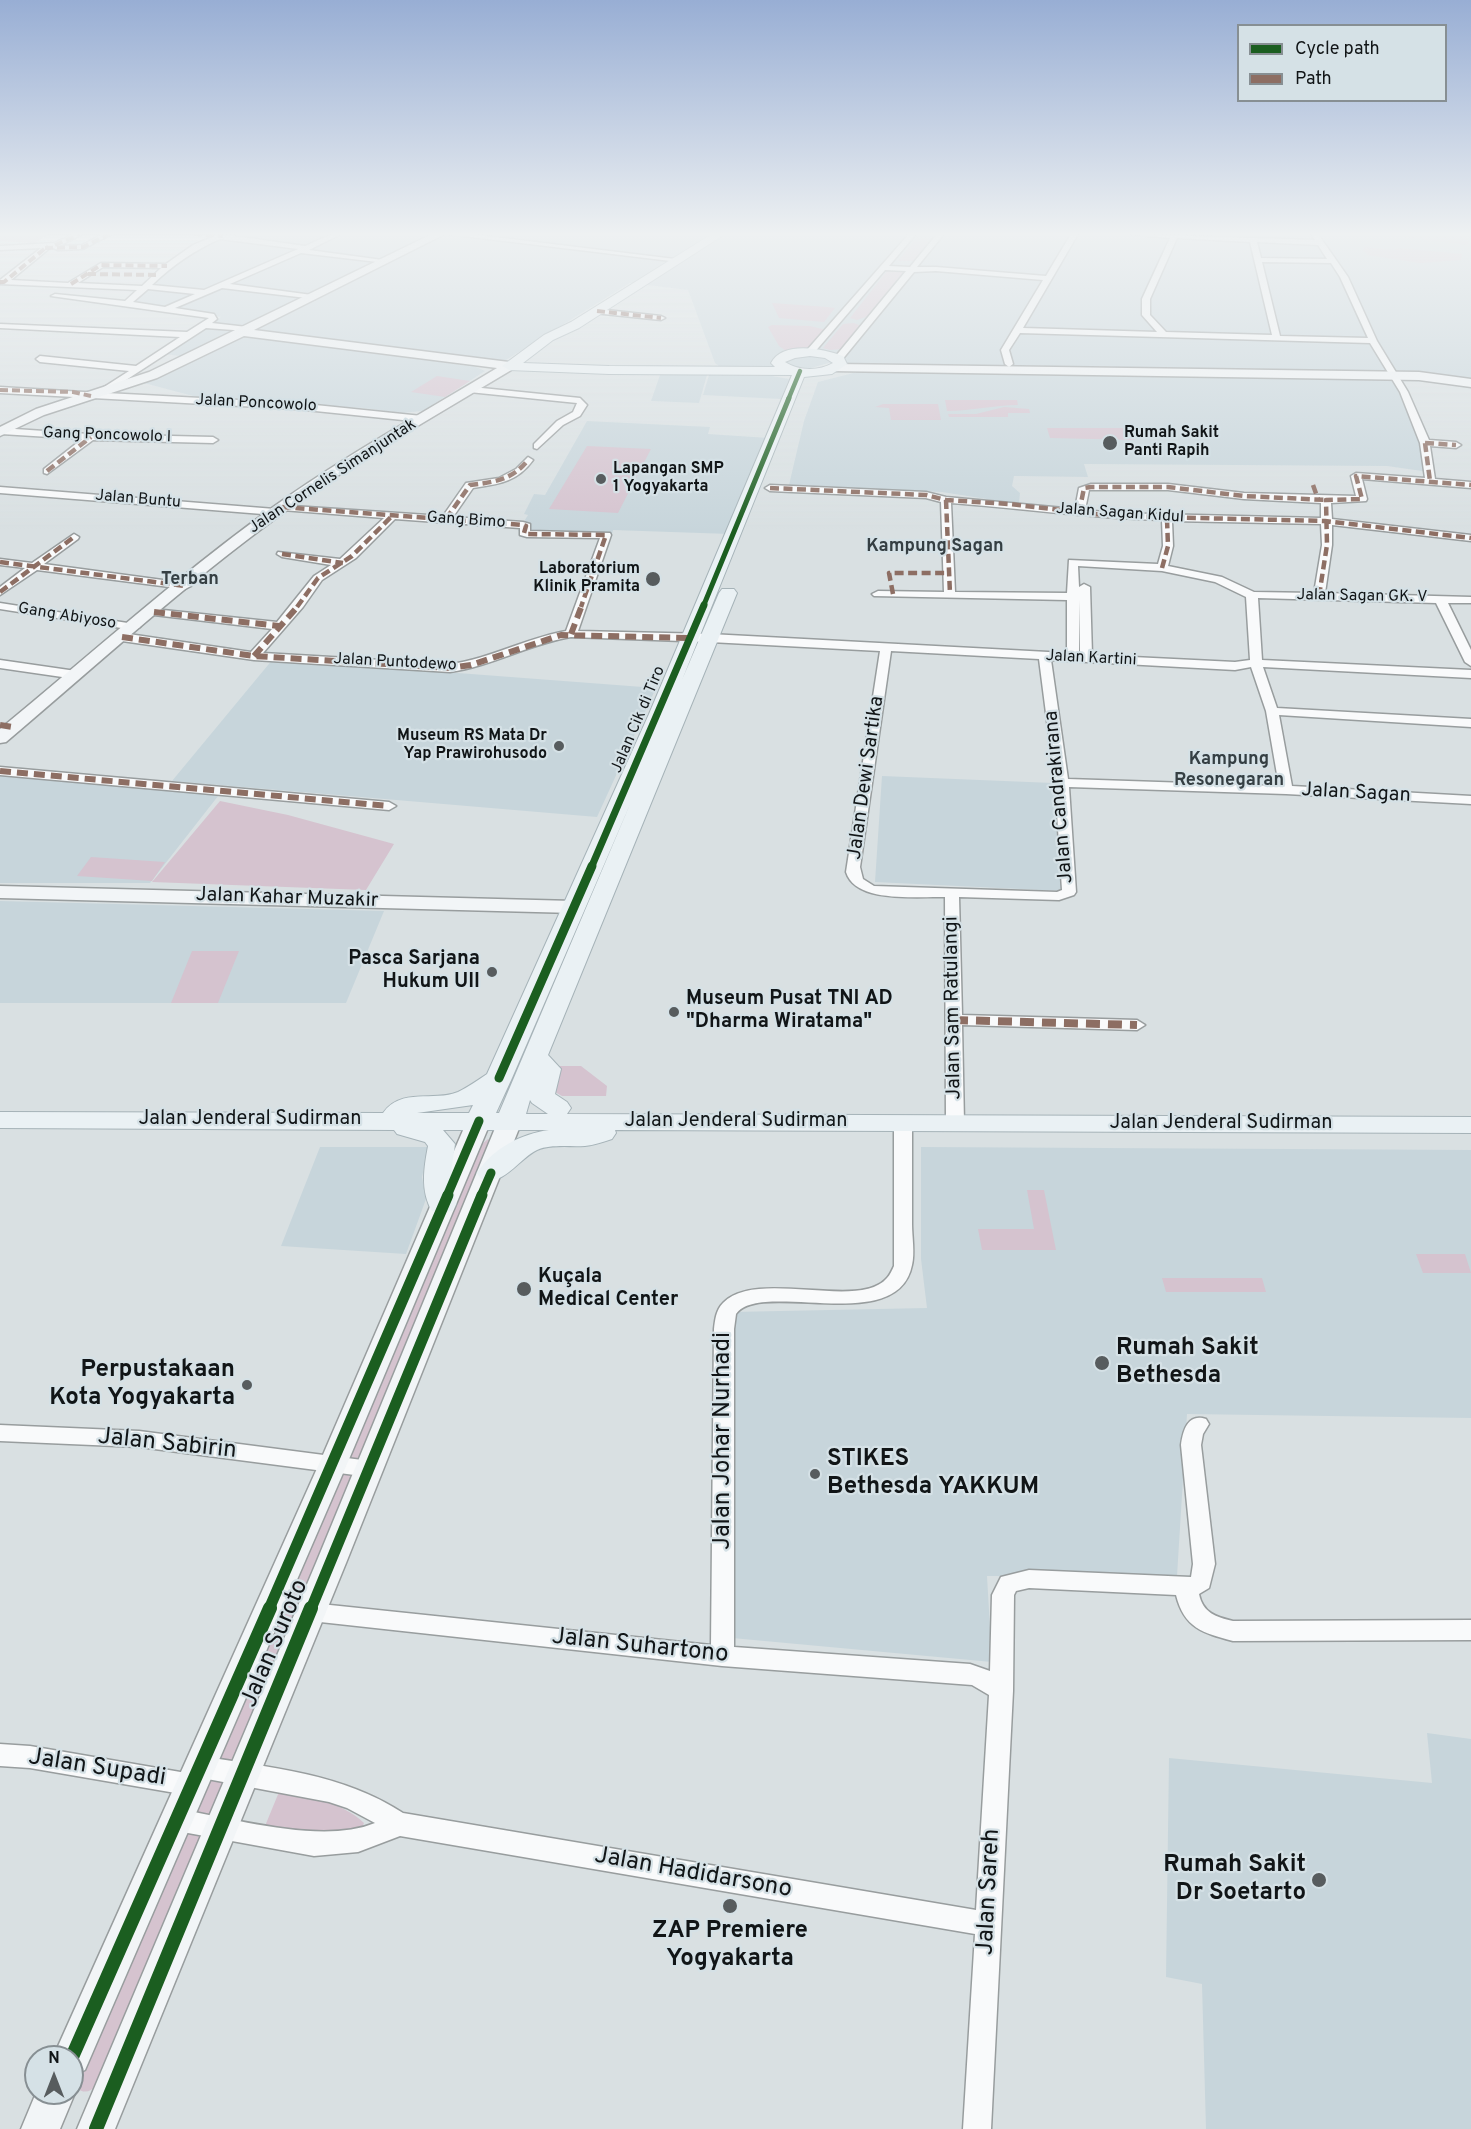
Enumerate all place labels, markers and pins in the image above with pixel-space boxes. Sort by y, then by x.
place label: Rumah Sakit Panti Rapih [1124,424,1219,462]
marker: Rumah Sakit Panti Rapih [1101,434,1119,452]
place label: Lapangan SMP 1 Yogyakarta [613,460,724,498]
marker: Lapangan SMP 1 Yogyakarta [594,472,608,486]
place label: Laboratorium Klinik Pramita [533,560,640,598]
marker: Laboratorium Klinik Pramita [644,570,662,588]
place label: Museum RS Mata Dr Yap Prawirohusodo [397,727,547,765]
marker: Museum RS Mata Dr Yap Prawirohusodo [552,739,566,753]
place label: Pasca Sarjana Hukum UII [348,948,480,995]
marker: Pasca Sarjana Hukum UII [485,965,499,979]
place label: Museum Pusat TNI AD "Dharma Wiratama" [686,988,893,1035]
marker: Museum Pusat TNI AD "Dharma Wiratama" [667,1005,681,1019]
place label: Kuçala Medical Center [538,1266,678,1313]
marker: Kuçala Medical Center [515,1280,533,1298]
place label: Rumah Sakit Bethesda [1116,1335,1259,1391]
marker: Rumah Sakit Bethesda [1093,1354,1111,1372]
place label: Perpustakaan Kota Yogyakarta [49,1357,235,1413]
marker: Perpustakaan Kota Yogyakarta [240,1378,254,1392]
place label: STIKES Bethesda YAKKUM [827,1446,1039,1502]
marker: STIKES Bethesda YAKKUM [808,1467,822,1481]
place label: Rumah Sakit Dr Soetarto [1163,1852,1306,1908]
marker: Rumah Sakit Dr Soetarto [1310,1871,1328,1889]
marker: ZAP Premiere Yogyakarta [721,1897,739,1915]
place label: ZAP Premiere Yogyakarta [652,1918,808,1974]

